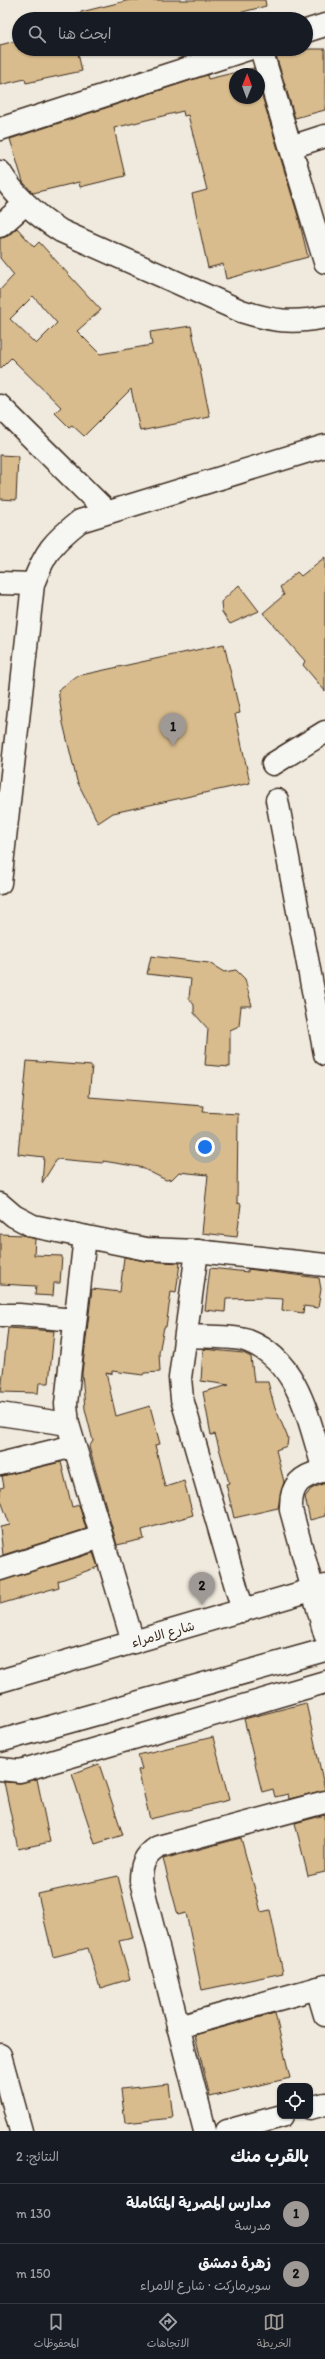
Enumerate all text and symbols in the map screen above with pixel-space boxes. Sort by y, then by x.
search box [12,12,313,56]
icon: search [26,23,48,45]
text: ابحث هنا [58,25,112,43]
north arrow [229,68,265,104]
pin: 1 [160,713,186,746]
your location [195,1137,215,1157]
pin: 2 [189,1572,215,1605]
street label: شارع الامراء [130,1618,197,1652]
map controls [277,2083,313,2119]
button: locate [277,2083,313,2119]
text: بالقرب منك [231,2146,309,2166]
text: النتائج: 2 [16,2149,59,2164]
text: مدارس المصرية المتكاملة [126,2194,271,2212]
text: 130 m [16,2206,51,2221]
text: 1 [293,2206,299,2221]
text: مدرسة [235,2218,271,2233]
text: زهرة دمشق [198,2254,271,2272]
text: 150 m [16,2266,51,2281]
text: 2 [293,2266,299,2281]
text: سوبرماركت · شارع الامراء [140,2278,271,2293]
tab: المحفوظات [34,2311,79,2353]
tab: الاتجاهات [147,2311,189,2353]
tab: الخريطة [257,2311,291,2353]

